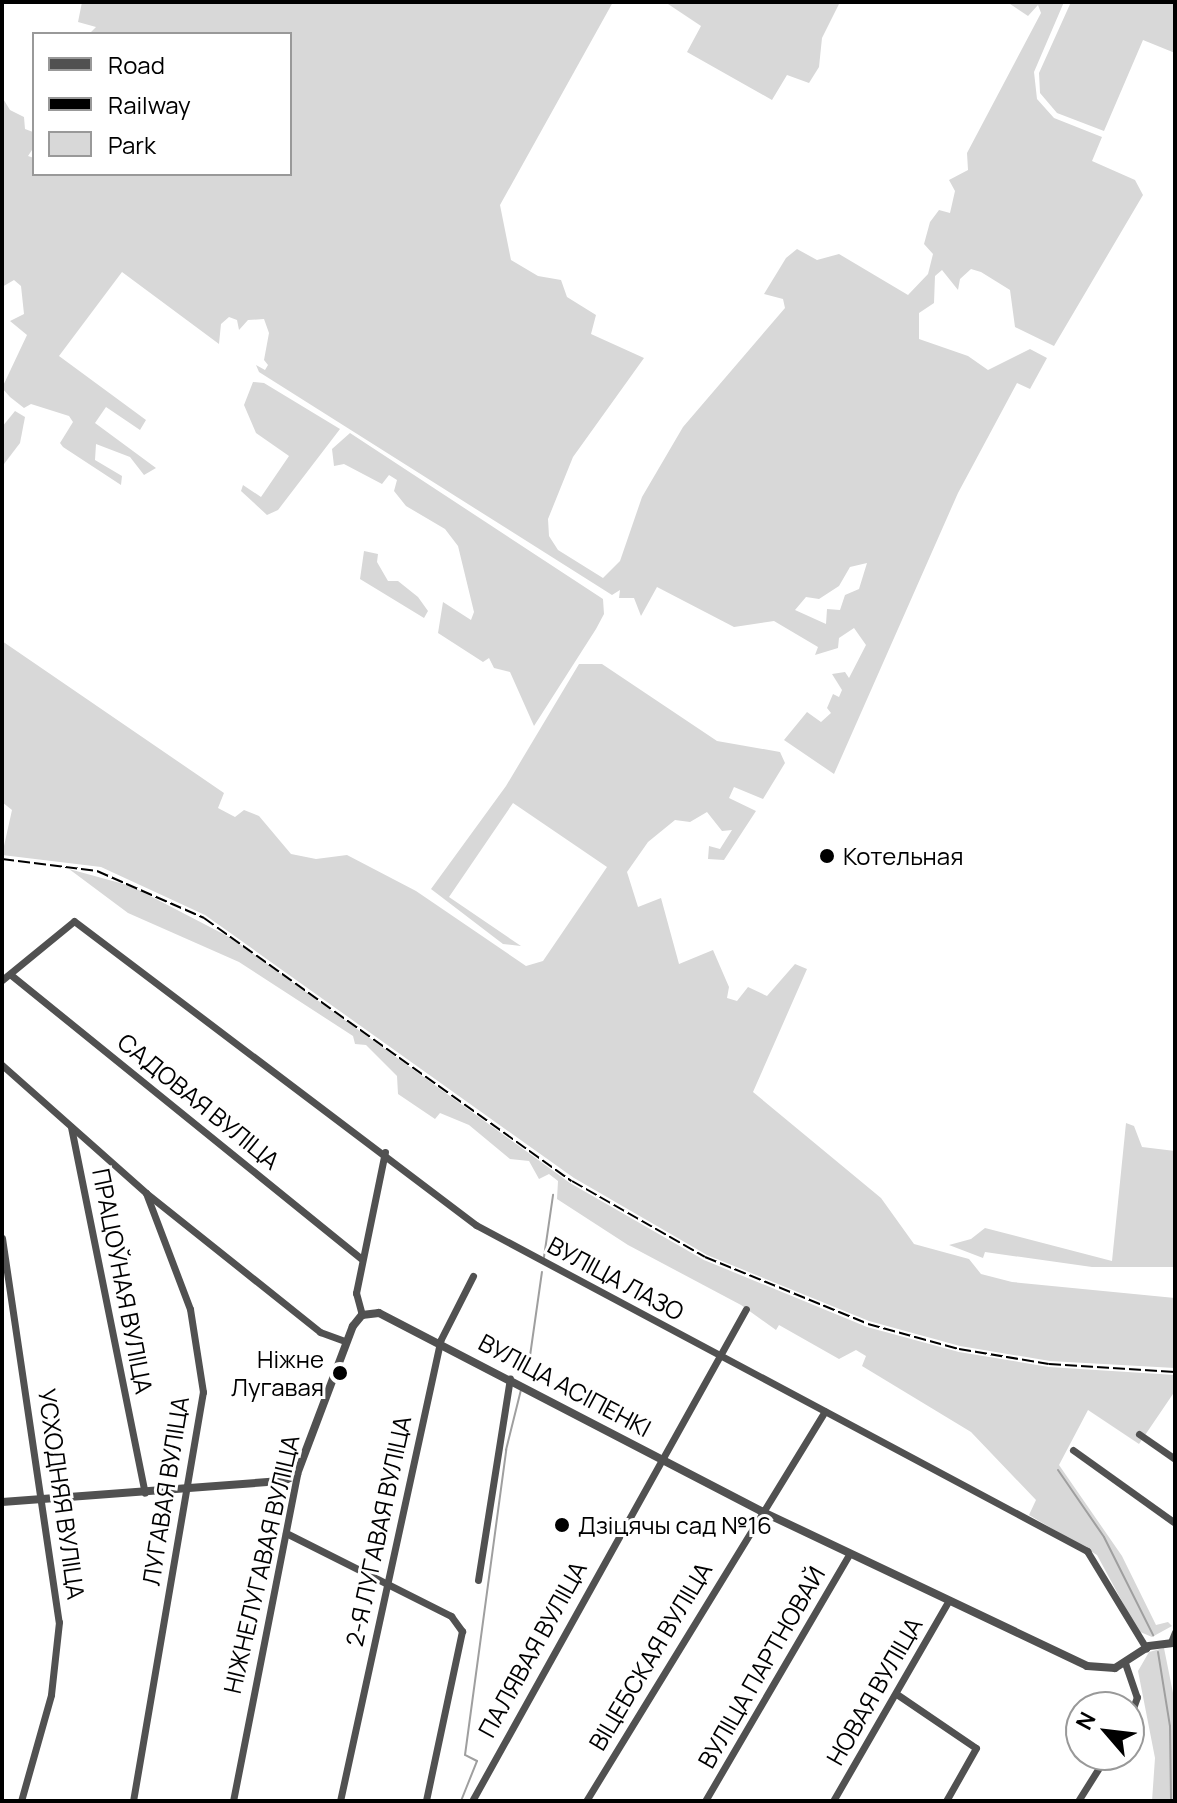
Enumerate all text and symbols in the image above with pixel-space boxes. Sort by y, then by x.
legend [32,32,292,176]
text: Road [108,48,165,81]
text: Railway [108,88,191,121]
text: Park [108,128,156,161]
place label: Котельная [843,842,963,870]
marker: Котельная [818,847,836,865]
street label: САДОВАЯ ВУЛІЦА [112,1027,286,1175]
street label: ПРАЦОЎНАЯ ВУЛІЦА [87,1166,159,1396]
street label: ВУЛІЦА ЛАЗО [543,1230,689,1326]
street label: ВУЛІЦА АСІПЕНКІ [474,1327,656,1443]
place label: Ніжне Лугавая [231,1345,324,1401]
marker: Ніжне Лугавая [331,1364,349,1382]
street label: УСХОДНЯЯ ВУЛІЦА [33,1387,91,1601]
street label: ЛУГАВАЯ ВУЛІЦА [136,1394,194,1588]
street label: 2-Я ЛУГАВАЯ ВУЛІЦА [340,1413,416,1649]
street label: НІЖНЕЛУГАВАЯ ВУЛІЦА [217,1432,305,1696]
place label: Дзіцячы сад №16 [578,1511,772,1539]
marker: Дзіцячы сад №16 [553,1516,571,1534]
street label: ПАЛЯВАЯ ВУЛІЦА [472,1556,592,1742]
street label: ВІЦЕБСКАЯ ВУЛІЦА [582,1557,718,1755]
street label: ВУЛІЦА ПАРТНОВАЙ [692,1561,830,1773]
street label: НОВАЯ ВУЛІЦА [820,1612,928,1770]
north arrow [1065,1691,1145,1771]
text: N [1069,1707,1103,1735]

